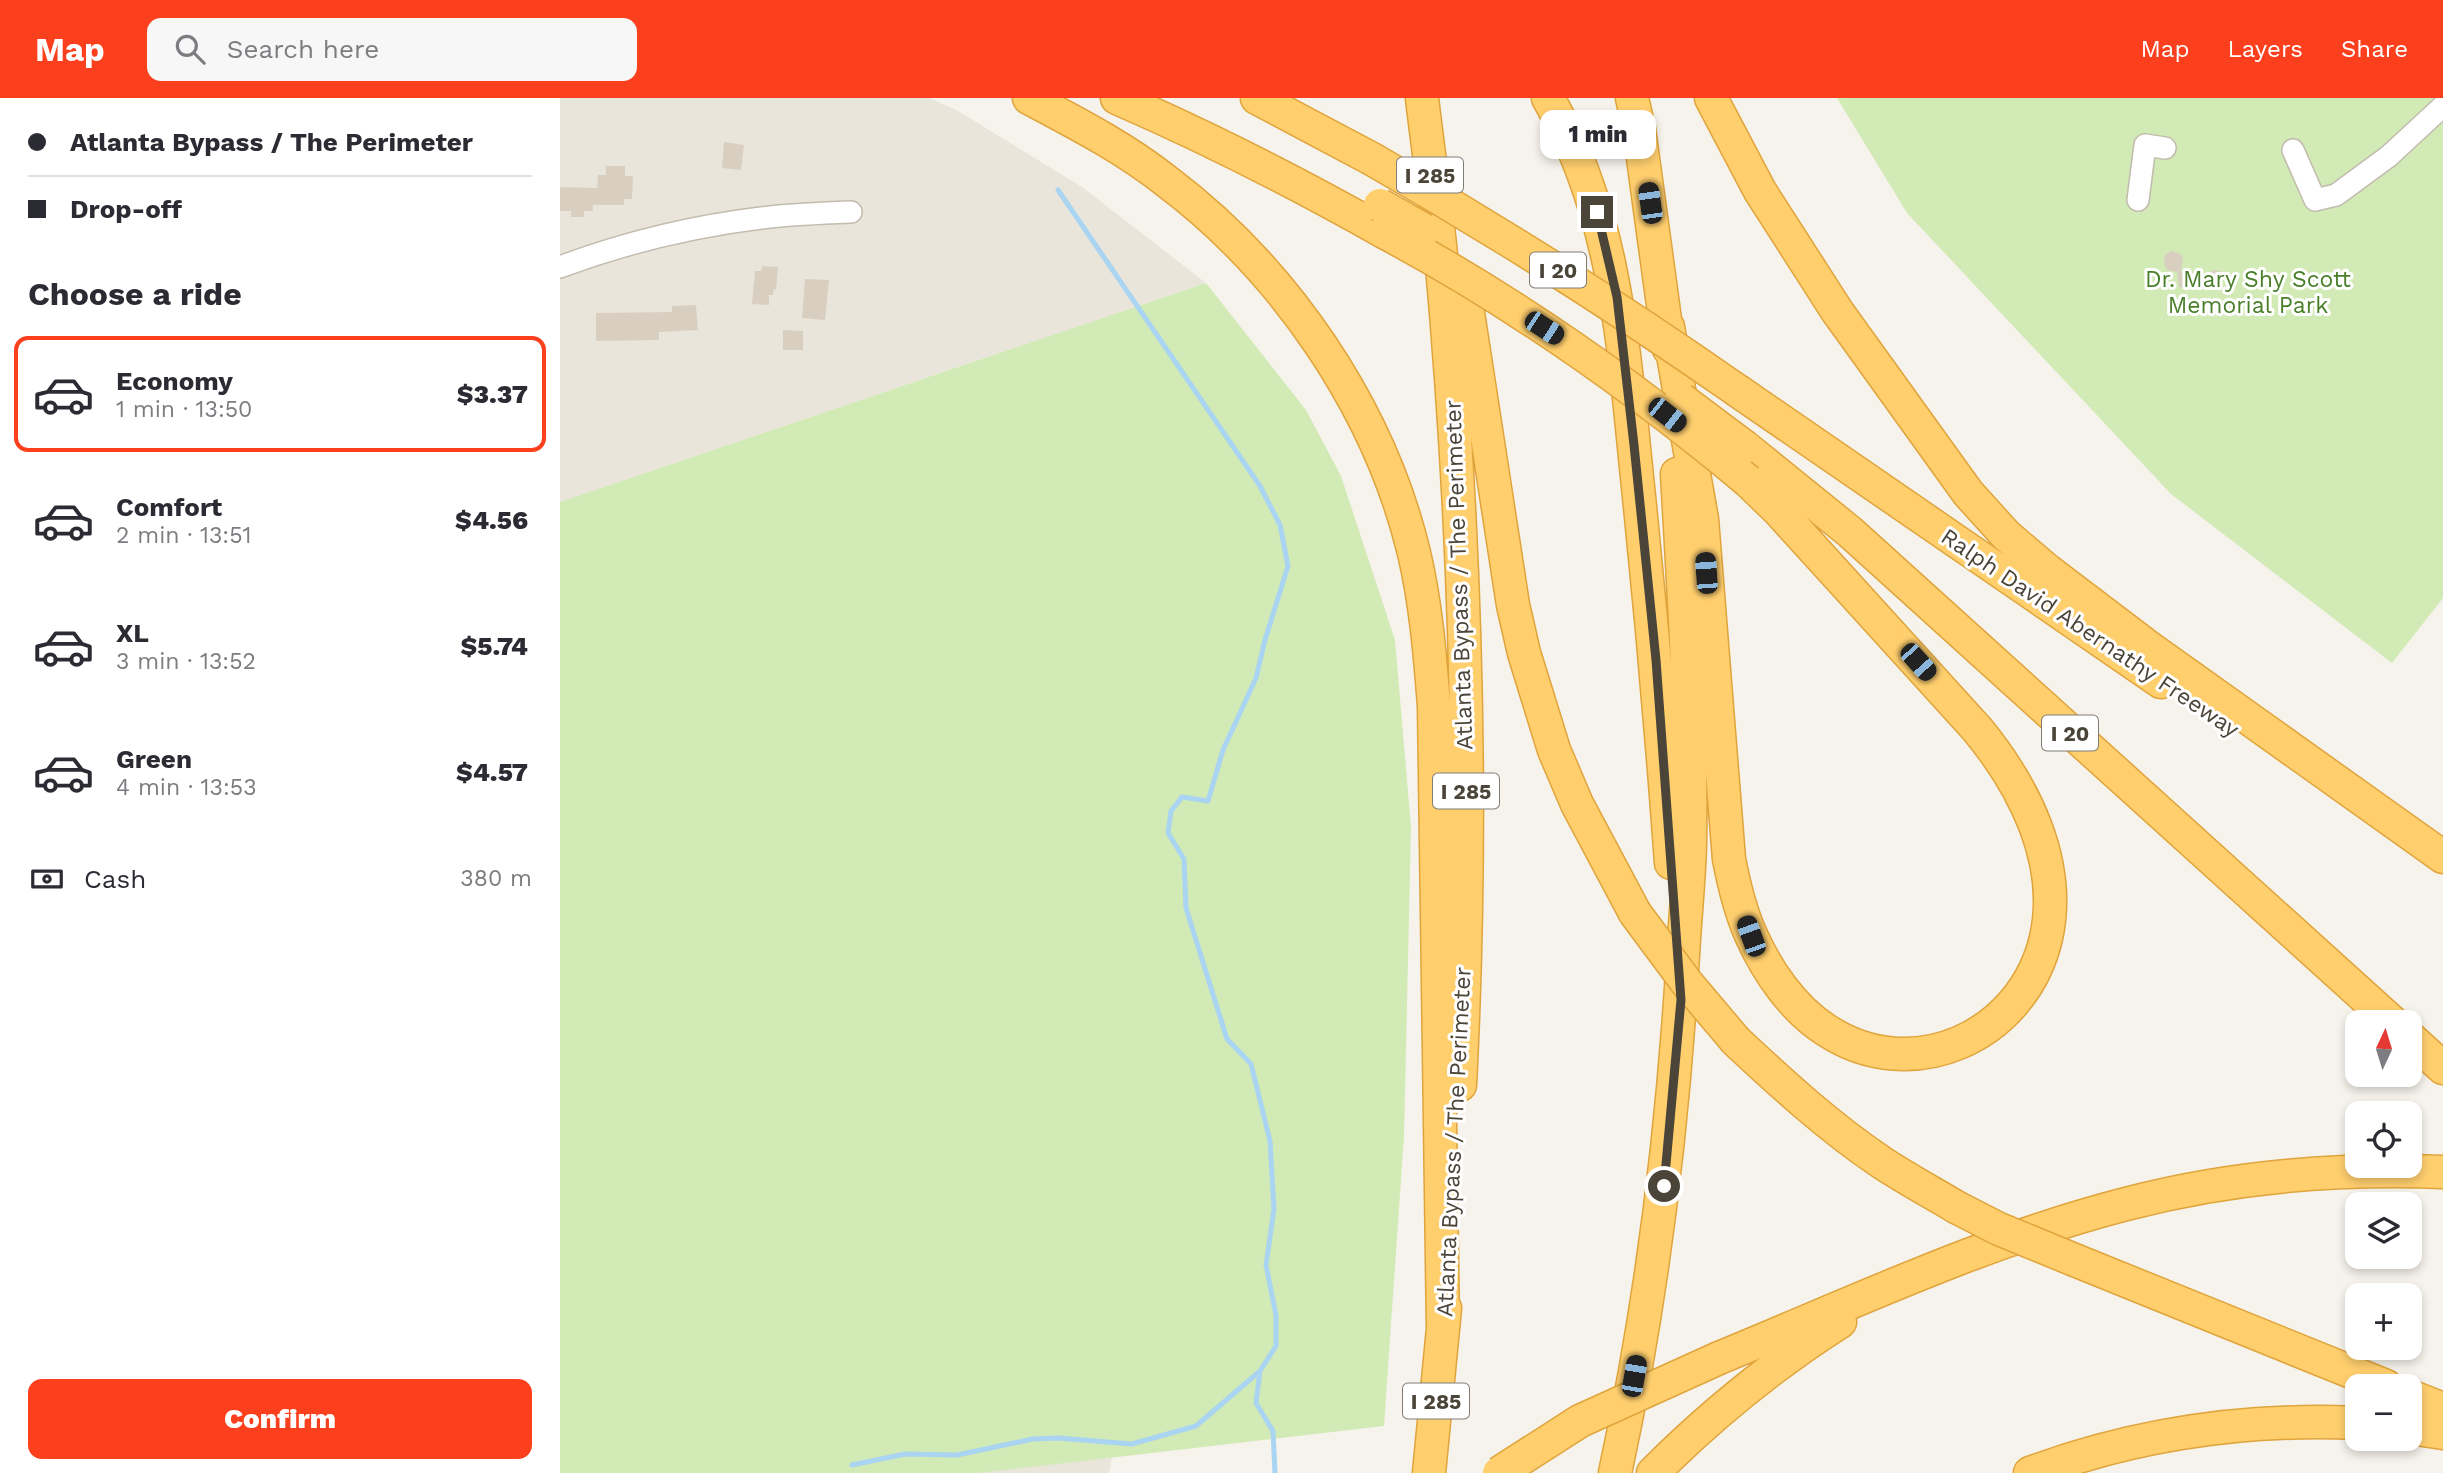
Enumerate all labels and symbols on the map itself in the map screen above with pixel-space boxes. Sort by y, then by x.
callout: 1 min [1539,110,1655,159]
road number: I 285 [1397,158,1463,192]
car [1637,181,1664,225]
route end [1581,196,1613,228]
road number: I 20 [1530,252,1586,288]
park label: Dr. Mary Shy Scott Memorial Park [2145,266,2351,319]
car [1521,308,1568,348]
car [1644,394,1691,436]
street label: Atlanta Bypass / The Perimeter [1439,399,1479,751]
street label: Ralph David Abernathy Freeway [1936,523,2244,743]
car [1695,551,1718,595]
car [1897,639,1940,685]
road number: I 20 [2042,716,2098,750]
road number: I 285 [1433,774,1499,808]
car [1734,913,1769,959]
street label: Atlanta Bypass / The Perimeter [1431,966,1477,1318]
north arrow [2345,1010,2422,1087]
route start [1648,1170,1680,1202]
car [1621,1353,1648,1399]
road number: I 285 [1403,1384,1469,1418]

